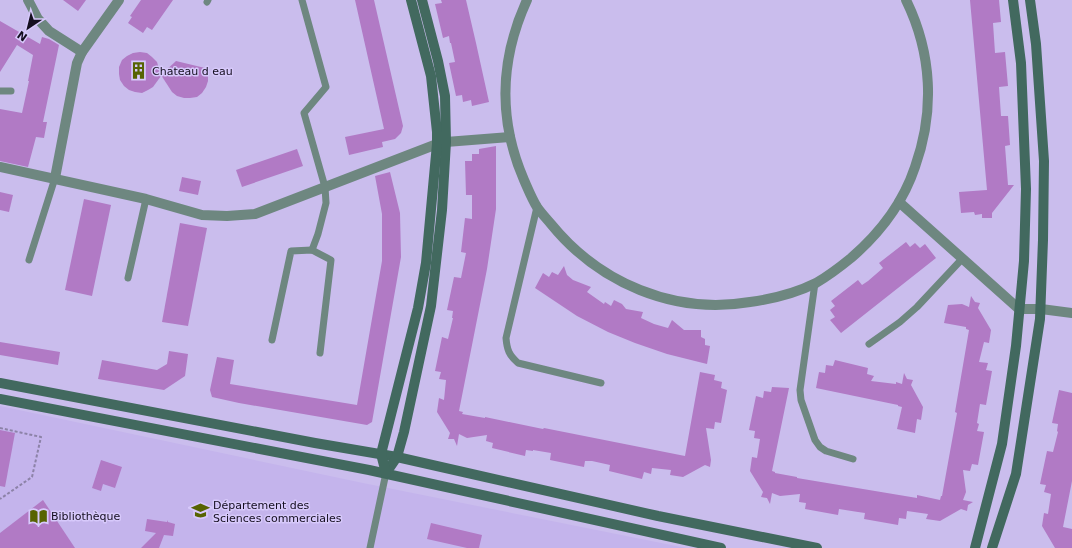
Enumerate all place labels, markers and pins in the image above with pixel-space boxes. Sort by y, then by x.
building icon: Chateau d eau [129,61,149,81]
place label: Chateau d eau [152,65,233,78]
place label: Département des Sciences commerciales [213,499,342,525]
school or university icon: Département des Sciences commerciales [190,501,210,521]
library icon: Bibliothèque [28,506,48,526]
place label: Bibliothèque [51,510,120,523]

